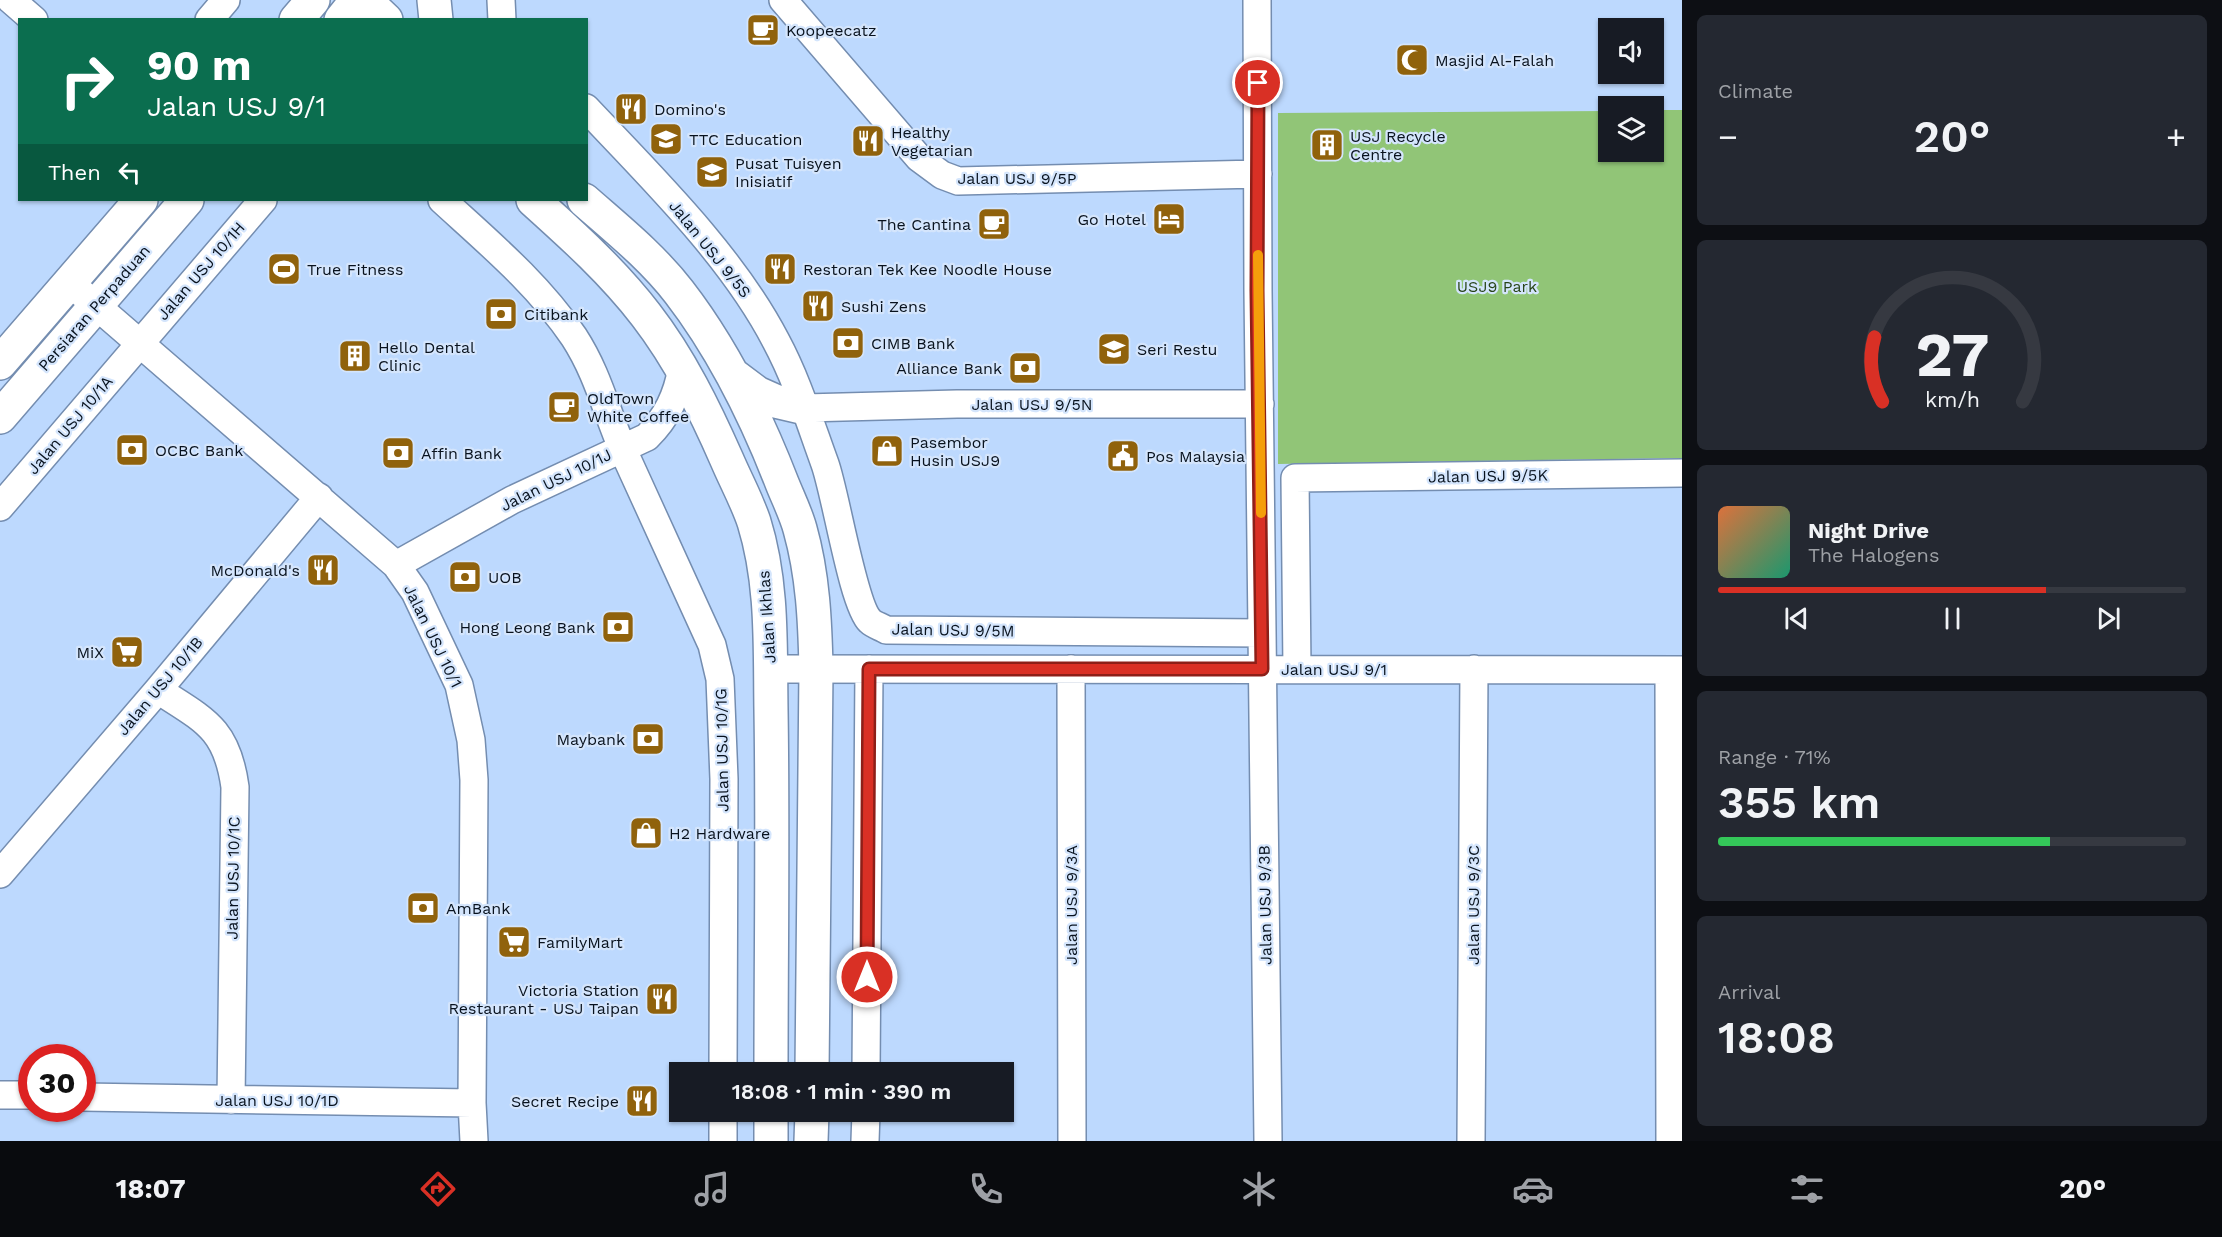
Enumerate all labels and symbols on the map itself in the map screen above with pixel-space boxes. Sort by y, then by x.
cafe icon: Koopeecatz [745,12,781,48]
place label: Koopeecatz [786,21,876,40]
mosque icon: Masjid Al-Falah [1394,42,1430,78]
place label: Masjid Al-Falah [1435,51,1554,70]
pin [1232,57,1283,108]
restaurant icon: Domino's [613,91,649,127]
place label: Domino's [654,100,726,119]
school or university icon: TTC Education [648,121,684,157]
restaurant icon: Healthy Vegetarian [850,123,886,159]
place label: Healthy Vegetarian [891,123,973,160]
building icon: USJ Recycle Centre [1309,127,1345,163]
place label: USJ Recycle Centre [1350,127,1446,164]
place label: TTC Education [689,130,802,149]
school or university icon: Pusat Tuisyen Inisiatif [694,154,730,190]
place label: Pusat Tuisyen Inisiatif [735,154,842,191]
street label: Jalan USJ 9/5P [958,169,1077,188]
street label: Jalan USJ 9/5S [665,197,755,301]
hotel icon: Go Hotel [1151,201,1187,237]
cafe icon: The Cantina [976,206,1012,242]
place label: Go Hotel [1077,210,1146,229]
place label: The Cantina [877,215,971,234]
street label: Jalan USJ 10/1H [153,218,249,324]
street label: Persiaran Perpaduan [34,241,154,375]
sports icon: True Fitness [266,251,302,287]
restaurant icon: Restoran Tek Kee Noodle House [762,251,798,287]
place label: True Fitness [307,260,403,279]
place label: Restoran Tek Kee Noodle House [803,260,1052,279]
park label: USJ9 Park [1457,277,1537,296]
restaurant icon: Sushi Zens [800,288,836,324]
bank icon: Citibank [483,296,519,332]
place label: Sushi Zens [841,297,926,316]
place label: Citibank [524,305,588,324]
bank icon: CIMB Bank [830,325,866,361]
school or university icon: Seri Restu [1096,331,1132,367]
place label: CIMB Bank [871,334,955,353]
building icon: Hello Dental Clinic [337,338,373,374]
place label: Hello Dental Clinic [378,338,475,375]
place label: Seri Restu [1137,340,1217,359]
bank icon: Alliance Bank [1007,350,1043,386]
place label: Alliance Bank [896,359,1002,378]
street label: Jalan USJ 10/1A [23,372,117,478]
cafe icon: OldTown White Coffee [546,389,582,425]
place label: OldTown White Coffee [587,389,689,426]
street label: Jalan USJ 9/5N [972,395,1092,414]
bank icon: OCBC Bank [114,432,150,468]
shop icon: Pasembor Husin USJ9 [869,433,905,469]
place label: Pasembor Husin USJ9 [910,433,1000,470]
bank icon: Affin Bank [380,435,416,471]
public building icon: Pos Malaysia [1105,438,1141,474]
place label: OCBC Bank [155,441,243,460]
place label: Affin Bank [421,444,502,463]
street label: Jalan USJ 10/1J [497,445,615,515]
place label: Pos Malaysia [1146,447,1245,466]
street label: Jalan USJ 9/5K [1428,465,1548,487]
restaurant icon: McDonald's [305,552,341,588]
bank icon: UOB [447,559,483,595]
place label: McDonald's [211,561,300,580]
place label: UOB [488,568,522,587]
street label: Jalan Ikhlas [754,570,780,664]
street label: Jalan USJ 10/1 [400,581,466,691]
bank icon: Hong Leong Bank [600,609,636,645]
place label: Hong Leong Bank [459,618,595,637]
street label: Jalan USJ 9/5M [891,619,1015,641]
street label: Jalan USJ 10/1B [113,633,207,739]
supermarket icon: MiX [109,634,145,670]
place label: MiX [76,643,104,662]
street label: Jalan USJ 9/1 [1281,660,1387,679]
street label: Jalan USJ 10/1G [711,688,733,812]
bank icon: Maybank [630,721,666,757]
place label: Maybank [557,730,625,749]
shop icon: H2 Hardware [628,815,664,851]
street label: Jalan USJ 10/1C [222,816,244,940]
place label: H2 Hardware [669,824,770,843]
street label: Jalan USJ 9/3A [1062,845,1081,965]
street label: Jalan USJ 9/3B [1254,845,1276,965]
street label: Jalan USJ 9/3C [1464,845,1483,965]
bank icon: AmBank [405,890,441,926]
place label: AmBank [446,899,510,918]
supermarket icon: FamilyMart [496,924,532,960]
place label: FamilyMart [537,933,623,952]
position arrow [835,945,899,1009]
place label: Victoria Station Restaurant - USJ Taipan [448,981,639,1018]
restaurant icon: Victoria Station Restaurant - USJ Taipan [644,981,680,1017]
speed limit sign: 30 [18,1044,96,1122]
restaurant icon: Secret Recipe [624,1083,660,1119]
street label: Jalan USJ 10/1D [215,1091,339,1110]
place label: Secret Recipe [511,1092,619,1111]

